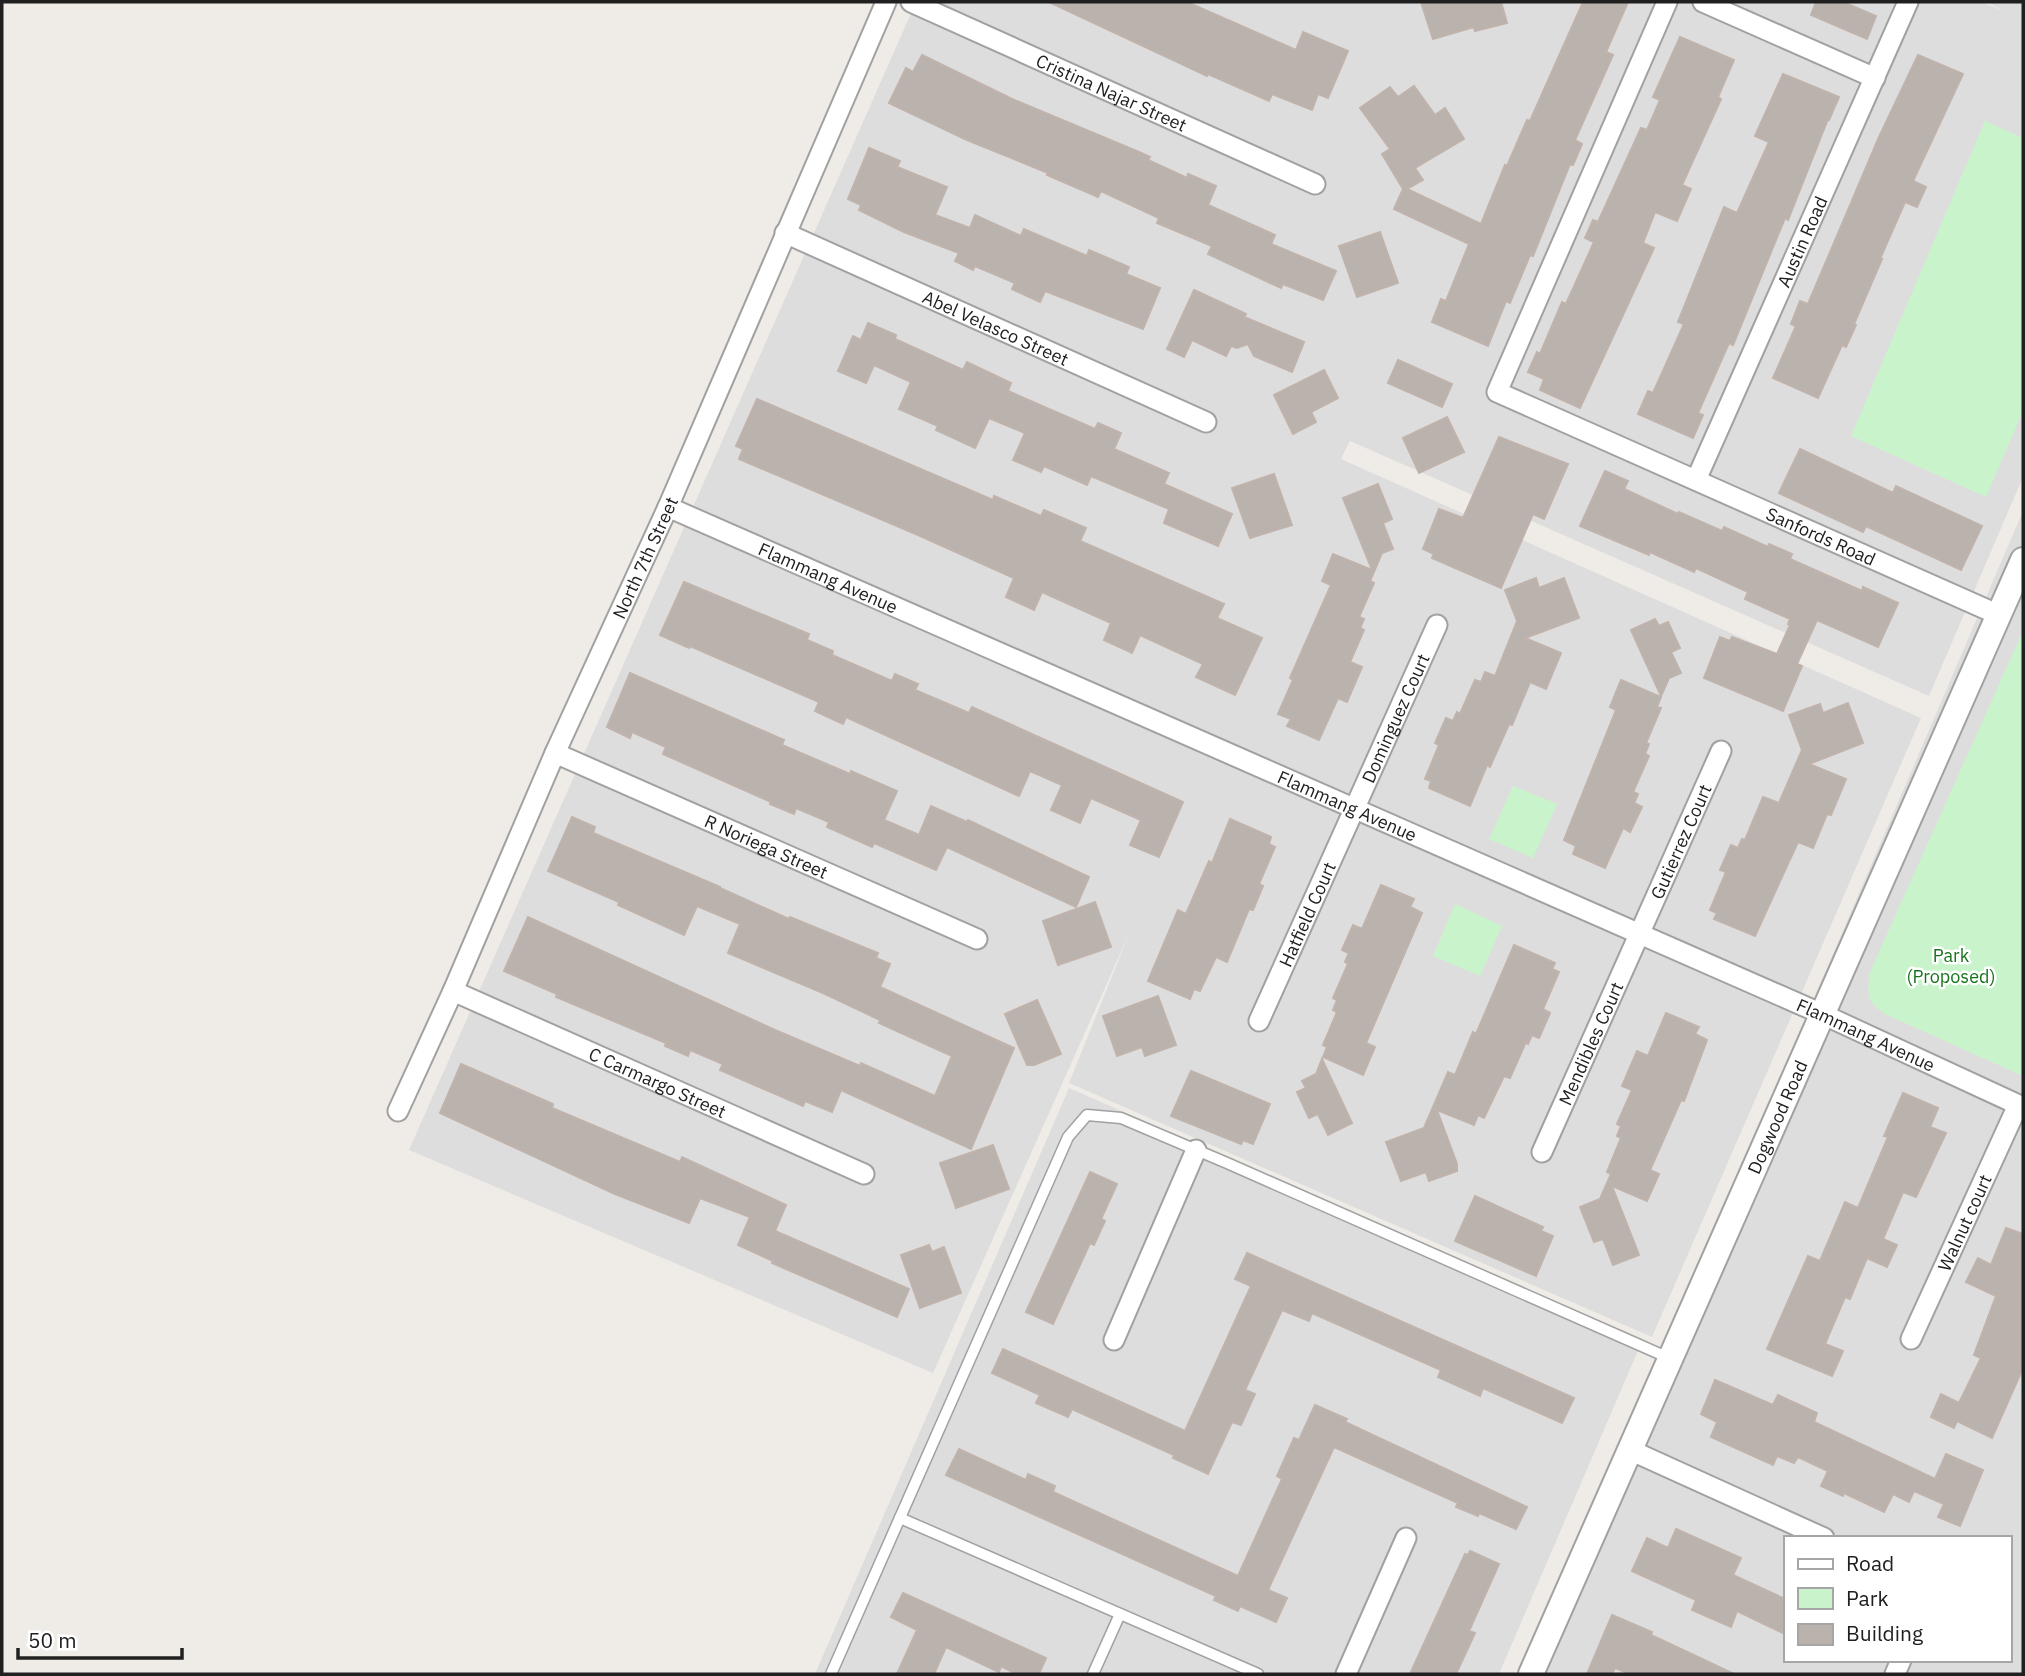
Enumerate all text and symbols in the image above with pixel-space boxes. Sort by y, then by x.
street label: Cristina Najar Street [1033,48,1190,136]
street label: Austin Road [1772,192,1832,290]
street label: Abel Velasco Street [919,285,1072,370]
street label: North 7th Street [607,493,683,622]
street label: Sanfords Road [1763,502,1879,570]
street label: Flammang Avenue [755,537,902,618]
street label: Dominguez Court [1356,650,1434,786]
street label: Flammang Avenue [1274,765,1421,846]
street label: Gutierrez Court [1645,780,1716,903]
street label: R Noriega Street [701,809,832,883]
street label: Hatfield Court [1273,858,1341,970]
park label: Park (Proposed) [1907,944,1996,988]
street label: Mendibles Court [1553,978,1628,1109]
street label: Flammang Avenue [1793,993,1939,1076]
street label: C Carmargo Street [586,1042,730,1123]
street label: Dogwood Road [1742,1057,1812,1177]
street label: Walnut court [1932,1171,1996,1275]
legend [1784,1536,2011,1662]
text: Road [1846,1549,1894,1577]
text: Park [1846,1584,1889,1612]
scale bar [18,1616,182,1660]
text: Building [1846,1619,1923,1647]
text: 50 m [28,1626,77,1654]

